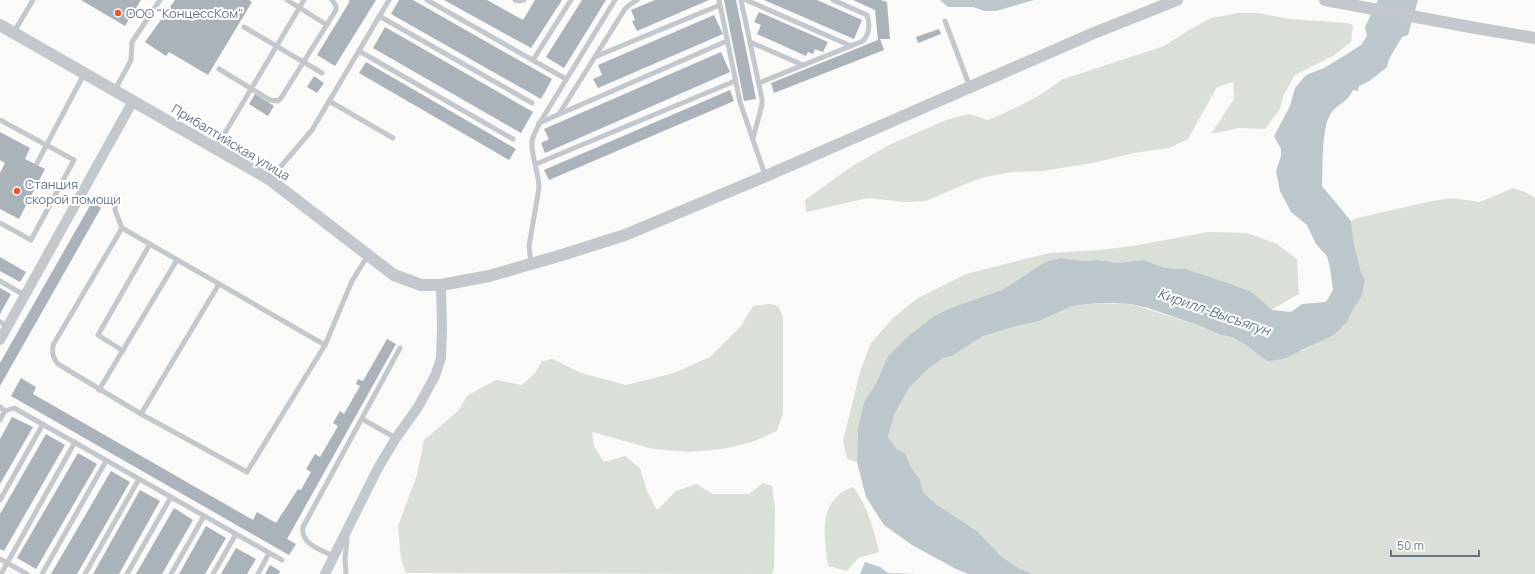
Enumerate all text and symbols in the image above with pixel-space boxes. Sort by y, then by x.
place label: ООО "КонцессКом" [126,4,243,22]
marker: ООО "КонцессКом" [113,8,123,18]
street label: Прибалтийская улица [168,99,294,185]
place label: Станция скорой помощи [25,175,121,208]
marker: Станция скорой помощи [12,186,22,196]
water label: Кирилл-Высъягун [1155,283,1275,340]
scale bar [1391,532,1479,558]
text: 50 m [1397,537,1424,554]

